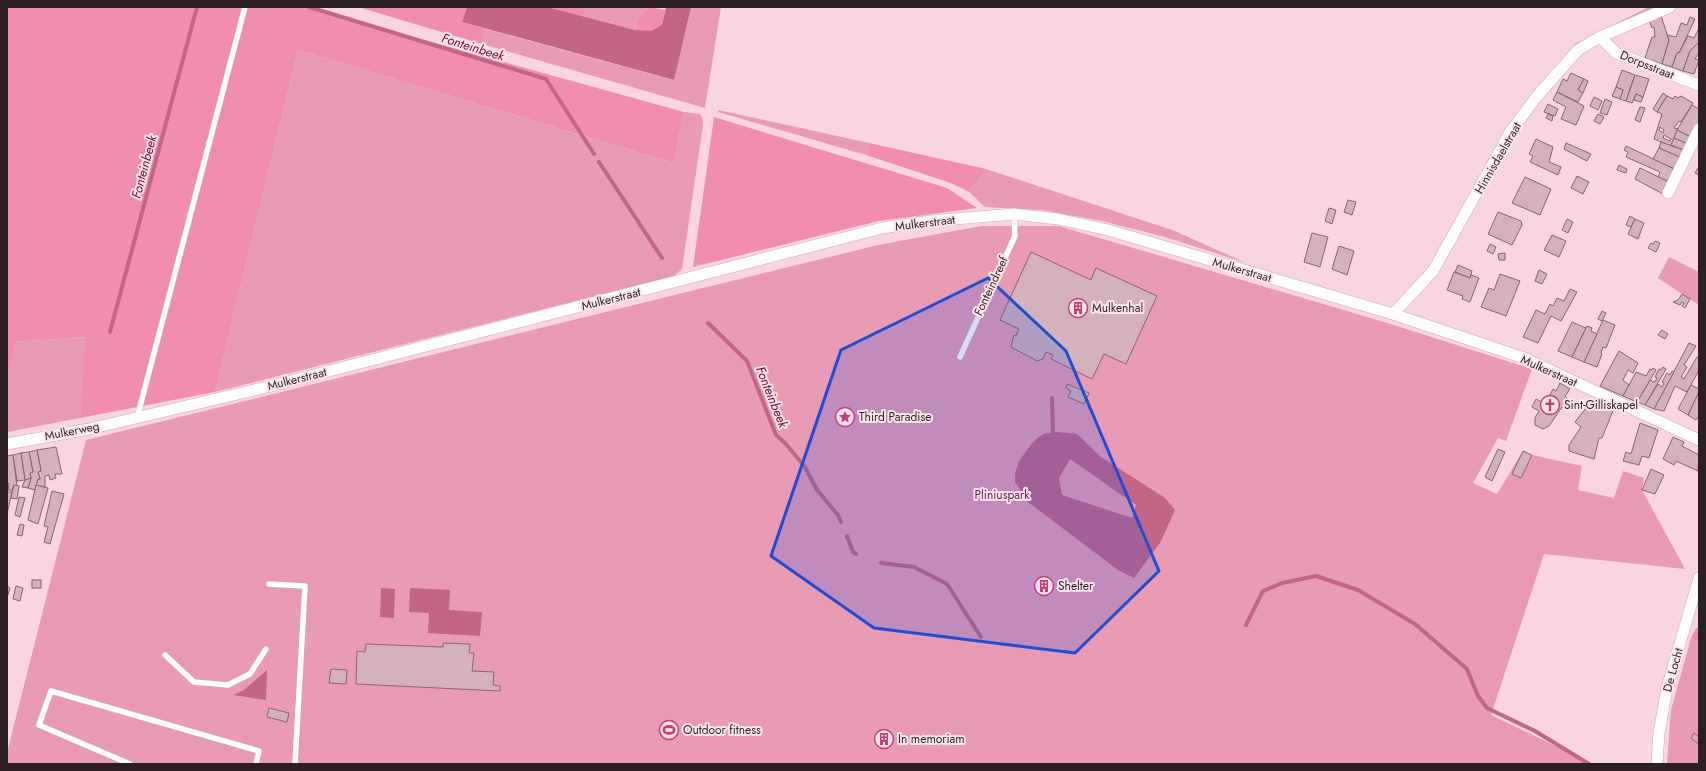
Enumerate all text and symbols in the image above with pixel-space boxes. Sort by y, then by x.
water label: Fonteinbeek [439,28,507,66]
street label: Dorpsstraat [1617,46,1677,84]
street label: Hinnisdaelstraat [1470,119,1526,197]
water label: Fonteinbeek [126,133,162,201]
street label: Mulkerstraat [894,210,956,236]
street label: Fonteindreef [969,253,1013,319]
street label: Mulkerstraat [1210,253,1274,287]
street label: Mulkerstraat [580,283,643,315]
building icon: Mulkenhal [1067,297,1089,319]
place label: Mulkenhal [1092,299,1143,317]
street label: Mulkerstraat [1518,350,1580,392]
street label: Mulkerstraat [266,363,329,395]
water label: Fonteinbeek [751,363,793,431]
church icon: Sint-Gilliskapel [1539,394,1561,416]
place label: Sint-Gilliskapel [1564,396,1638,414]
place icon: Third Paradise [834,406,856,428]
place label: Third Paradise [859,408,931,426]
street label: Mulkerweg [43,417,101,445]
park label: Pliniuspark [974,486,1030,504]
building icon: Shelter [1033,575,1055,597]
place label: Shelter [1058,577,1094,595]
street label: De Locht [1658,646,1688,694]
sports icon: Outdoor fitness [658,719,680,741]
place label: Outdoor fitness [683,721,761,739]
building icon: In memoriam [873,728,895,750]
place label: In memoriam [898,730,965,748]

